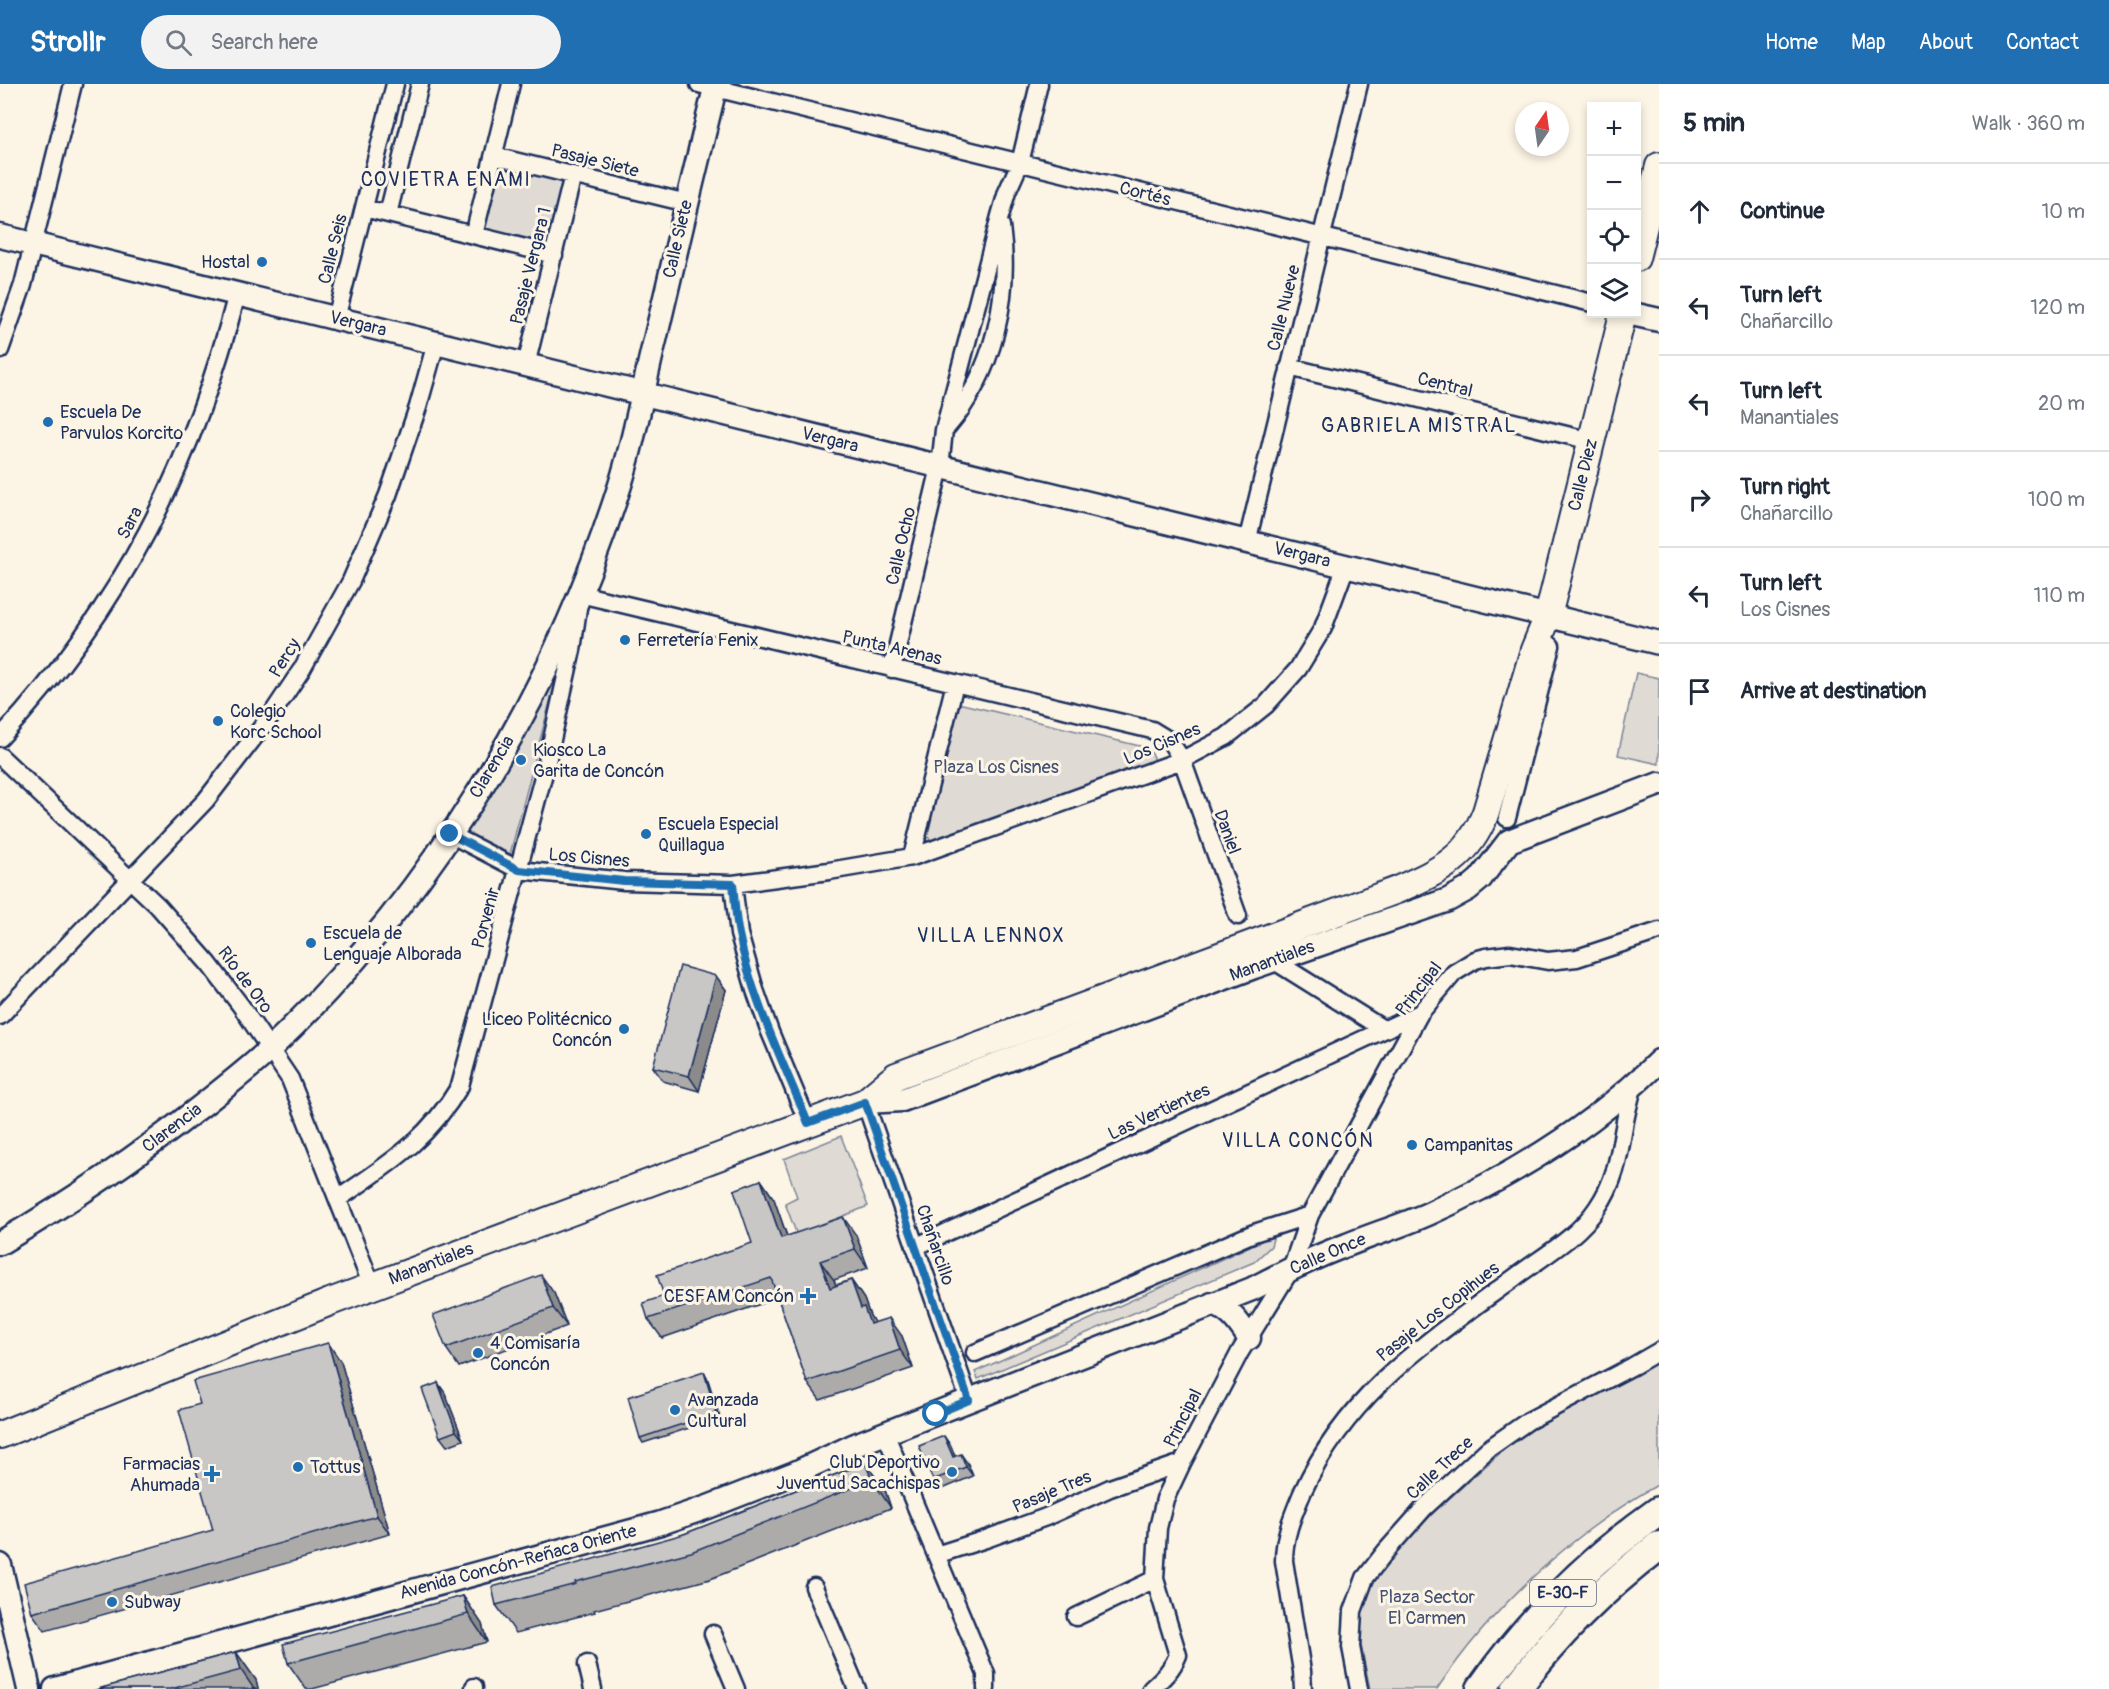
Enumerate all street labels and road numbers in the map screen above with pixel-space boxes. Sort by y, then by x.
street label: Pasaje Siete [549,139,641,183]
street label: Cortés [1117,177,1173,211]
street label: Calle Siete [658,198,698,280]
street label: Pasaje Vergara 1 [505,205,557,327]
street label: Calle Seis [313,212,353,286]
street label: Calle Nueve [1262,262,1306,353]
street label: Vergara [327,306,389,342]
street label: Central [1415,367,1475,403]
street label: Vergara [799,422,861,458]
street label: Calle Diez [1563,437,1603,513]
street label: Sara [112,503,148,543]
street label: Calle Ocho [881,504,921,587]
street label: Vergara [1271,537,1333,573]
street label: Punta Arenas [840,625,944,671]
street label: Percy [264,634,306,682]
street label: Los Cisnes [1120,718,1204,770]
street label: Clarencia [464,731,520,803]
street label: Daniel [1208,807,1246,857]
street label: Los Cisnes [548,843,630,873]
street label: Porvenir [467,884,505,951]
street label: Manantiales [1226,935,1318,987]
street label: Río de Oro [212,942,278,1018]
street label: Principal [1391,957,1447,1021]
street label: Las Vertientes [1104,1078,1214,1146]
street label: Clarencia [137,1098,207,1158]
street label: Chañarcillo [911,1202,960,1289]
street label: Calle Once [1286,1228,1370,1280]
street label: Manantiales [385,1237,477,1291]
street label: Pasaje Los Copihues [1372,1257,1504,1367]
street label: Principal [1159,1385,1207,1451]
street label: Calle Trece [1402,1431,1478,1505]
street label: Pasaje Tres [1009,1465,1095,1519]
street label: Avenida Concón-Reñaca Oriente [397,1519,639,1605]
road number: E-30-F [1530,1580,1596,1606]

